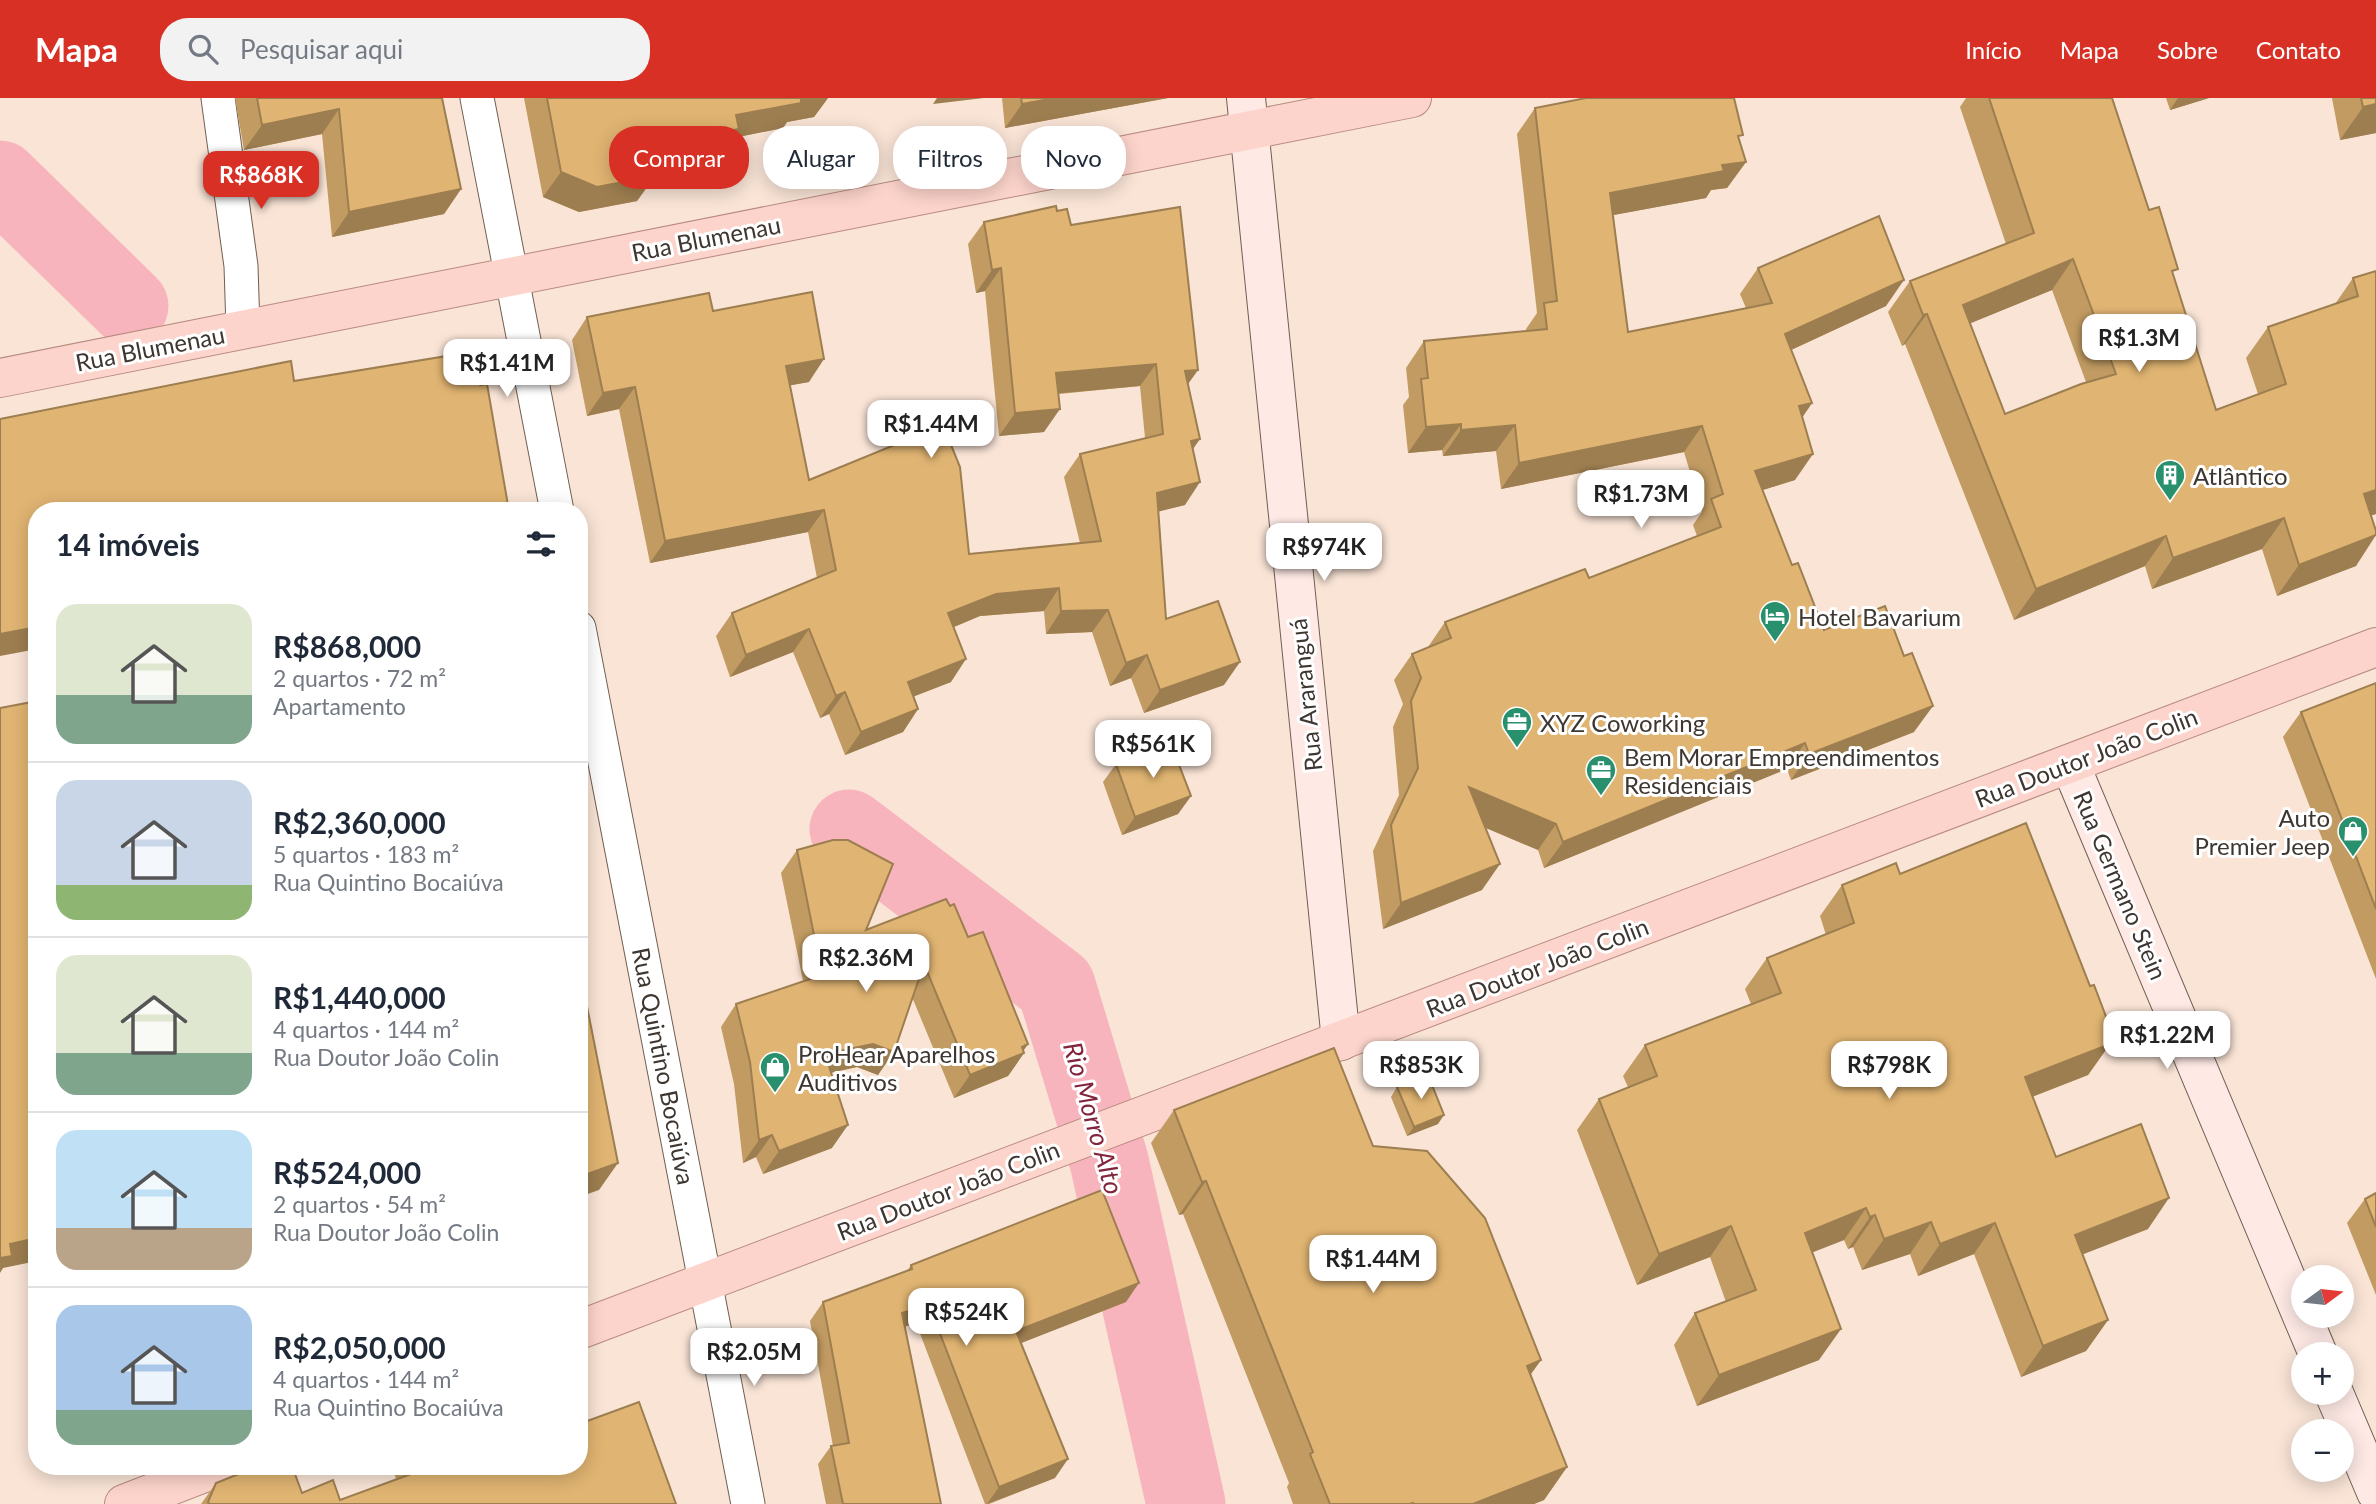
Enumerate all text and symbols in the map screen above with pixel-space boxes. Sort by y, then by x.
search box [160,18,650,81]
text: Mapa [35,29,118,69]
icon: search [184,30,222,68]
text: Pesquisar aqui [240,33,403,65]
text: Início [1965,35,2022,64]
text: Mapa [2060,35,2119,64]
text: Sobre [2157,35,2218,64]
text: Contato [2256,35,2341,64]
chip: Comprar [609,126,749,189]
chip: Alugar [763,126,879,189]
chip: Filtros [893,126,1007,189]
chip: Novo [1021,126,1126,189]
pin: R$868K [204,152,318,211]
text: R$868K [219,160,303,188]
street label: Rua Blumenau [629,209,783,267]
pin: R$1.3M [2082,314,2196,374]
street label: Rua Blumenau [73,319,227,377]
text: R$1.3M [2098,323,2180,351]
pin: R$1.41M [442,340,572,399]
text: R$1.41M [459,348,555,376]
pin: R$1.44M [866,400,996,460]
text: R$1.44M [883,409,979,437]
building icon: Atlântico [2153,458,2187,502]
place label: Atlântico [2193,461,2288,490]
pin: R$1.73M [1576,470,1706,530]
text: R$1.73M [1593,479,1689,507]
pin: R$974K [1267,524,1381,583]
icon: filters [522,525,560,563]
text: 14 imóveis [56,526,200,562]
text: R$974K [1282,532,1366,560]
hotel icon: Hotel Bavarium [1758,599,1792,643]
place label: Hotel Bavarium [1798,602,1961,631]
street label: Rua Araranguá [1283,617,1327,773]
text: R$868,000 [273,628,421,664]
icon: home [112,632,196,716]
text: 2 quartos · 72 m² [273,664,446,692]
text: Apartamento [273,692,406,720]
street label: Rua Doutor João Colin [1971,701,2201,813]
office icon: XYZ Coworking [1500,705,1534,749]
place label: XYZ Coworking [1540,708,1705,737]
pin: R$561K [1096,720,1210,780]
text: R$561K [1111,729,1195,757]
place label: Bem Morar Empreendimentos Residenciais [1624,742,1939,799]
office icon: Bem Morar Empreendimentos Residenciais [1584,753,1618,797]
street label: Rua Germano Stein [2068,786,2174,984]
place label: Auto Premier Jeep [2195,803,2330,860]
text: R$2,360,000 [273,804,446,840]
icon: home [112,808,196,892]
shop icon: Auto Premier Jeep [2336,814,2370,858]
text: 5 quartos · 183 m² [273,840,459,868]
text: Rua Quintino Bocaiúva [273,868,504,896]
street label: Rua Doutor João Colin [1422,911,1652,1023]
pin: R$2.36M [801,934,931,994]
text: R$2.36M [818,943,914,971]
street label: Rua Quintino Bocaiúva [627,945,701,1187]
text: R$1,440,000 [273,979,446,1015]
icon: home [112,983,196,1067]
pin: R$1.22M [2102,1012,2232,1071]
text: 4 quartos · 144 m² [273,1015,459,1043]
text: R$1.22M [2119,1020,2215,1048]
water label: Rio Morro Alto [1057,1038,1131,1198]
place label: ProHear Aparelhos Auditivos [798,1039,995,1096]
pin: R$853K [1364,1042,1478,1101]
pin: R$798K [1832,1042,1946,1101]
text: Rua Doutor João Colin [273,1043,499,1071]
shop icon: ProHear Aparelhos Auditivos [758,1050,792,1094]
text: R$853K [1379,1050,1463,1078]
text: R$798K [1847,1050,1931,1078]
street label: Rua Doutor João Colin [833,1134,1063,1246]
text: R$524,000 [273,1154,421,1190]
icon: home [112,1158,196,1242]
text: 2 quartos · 54 m² [273,1190,446,1218]
text: Rua Doutor João Colin [273,1218,499,1246]
pin: R$1.44M [1308,1236,1438,1295]
text: R$1.44M [1325,1244,1421,1272]
north arrow [2291,1265,2354,1328]
map controls [2291,1265,2354,1482]
pin: R$524K [909,1288,1023,1348]
text: R$524K [924,1297,1008,1325]
pin: R$2.05M [689,1328,819,1388]
text: R$2,050,000 [273,1329,446,1365]
icon: home [112,1333,196,1417]
text: R$2.05M [706,1337,802,1365]
button: + [2291,1342,2354,1405]
text: 4 quartos · 144 m² [273,1365,459,1393]
text: Rua Quintino Bocaiúva [273,1393,504,1421]
button: − [2291,1419,2354,1482]

